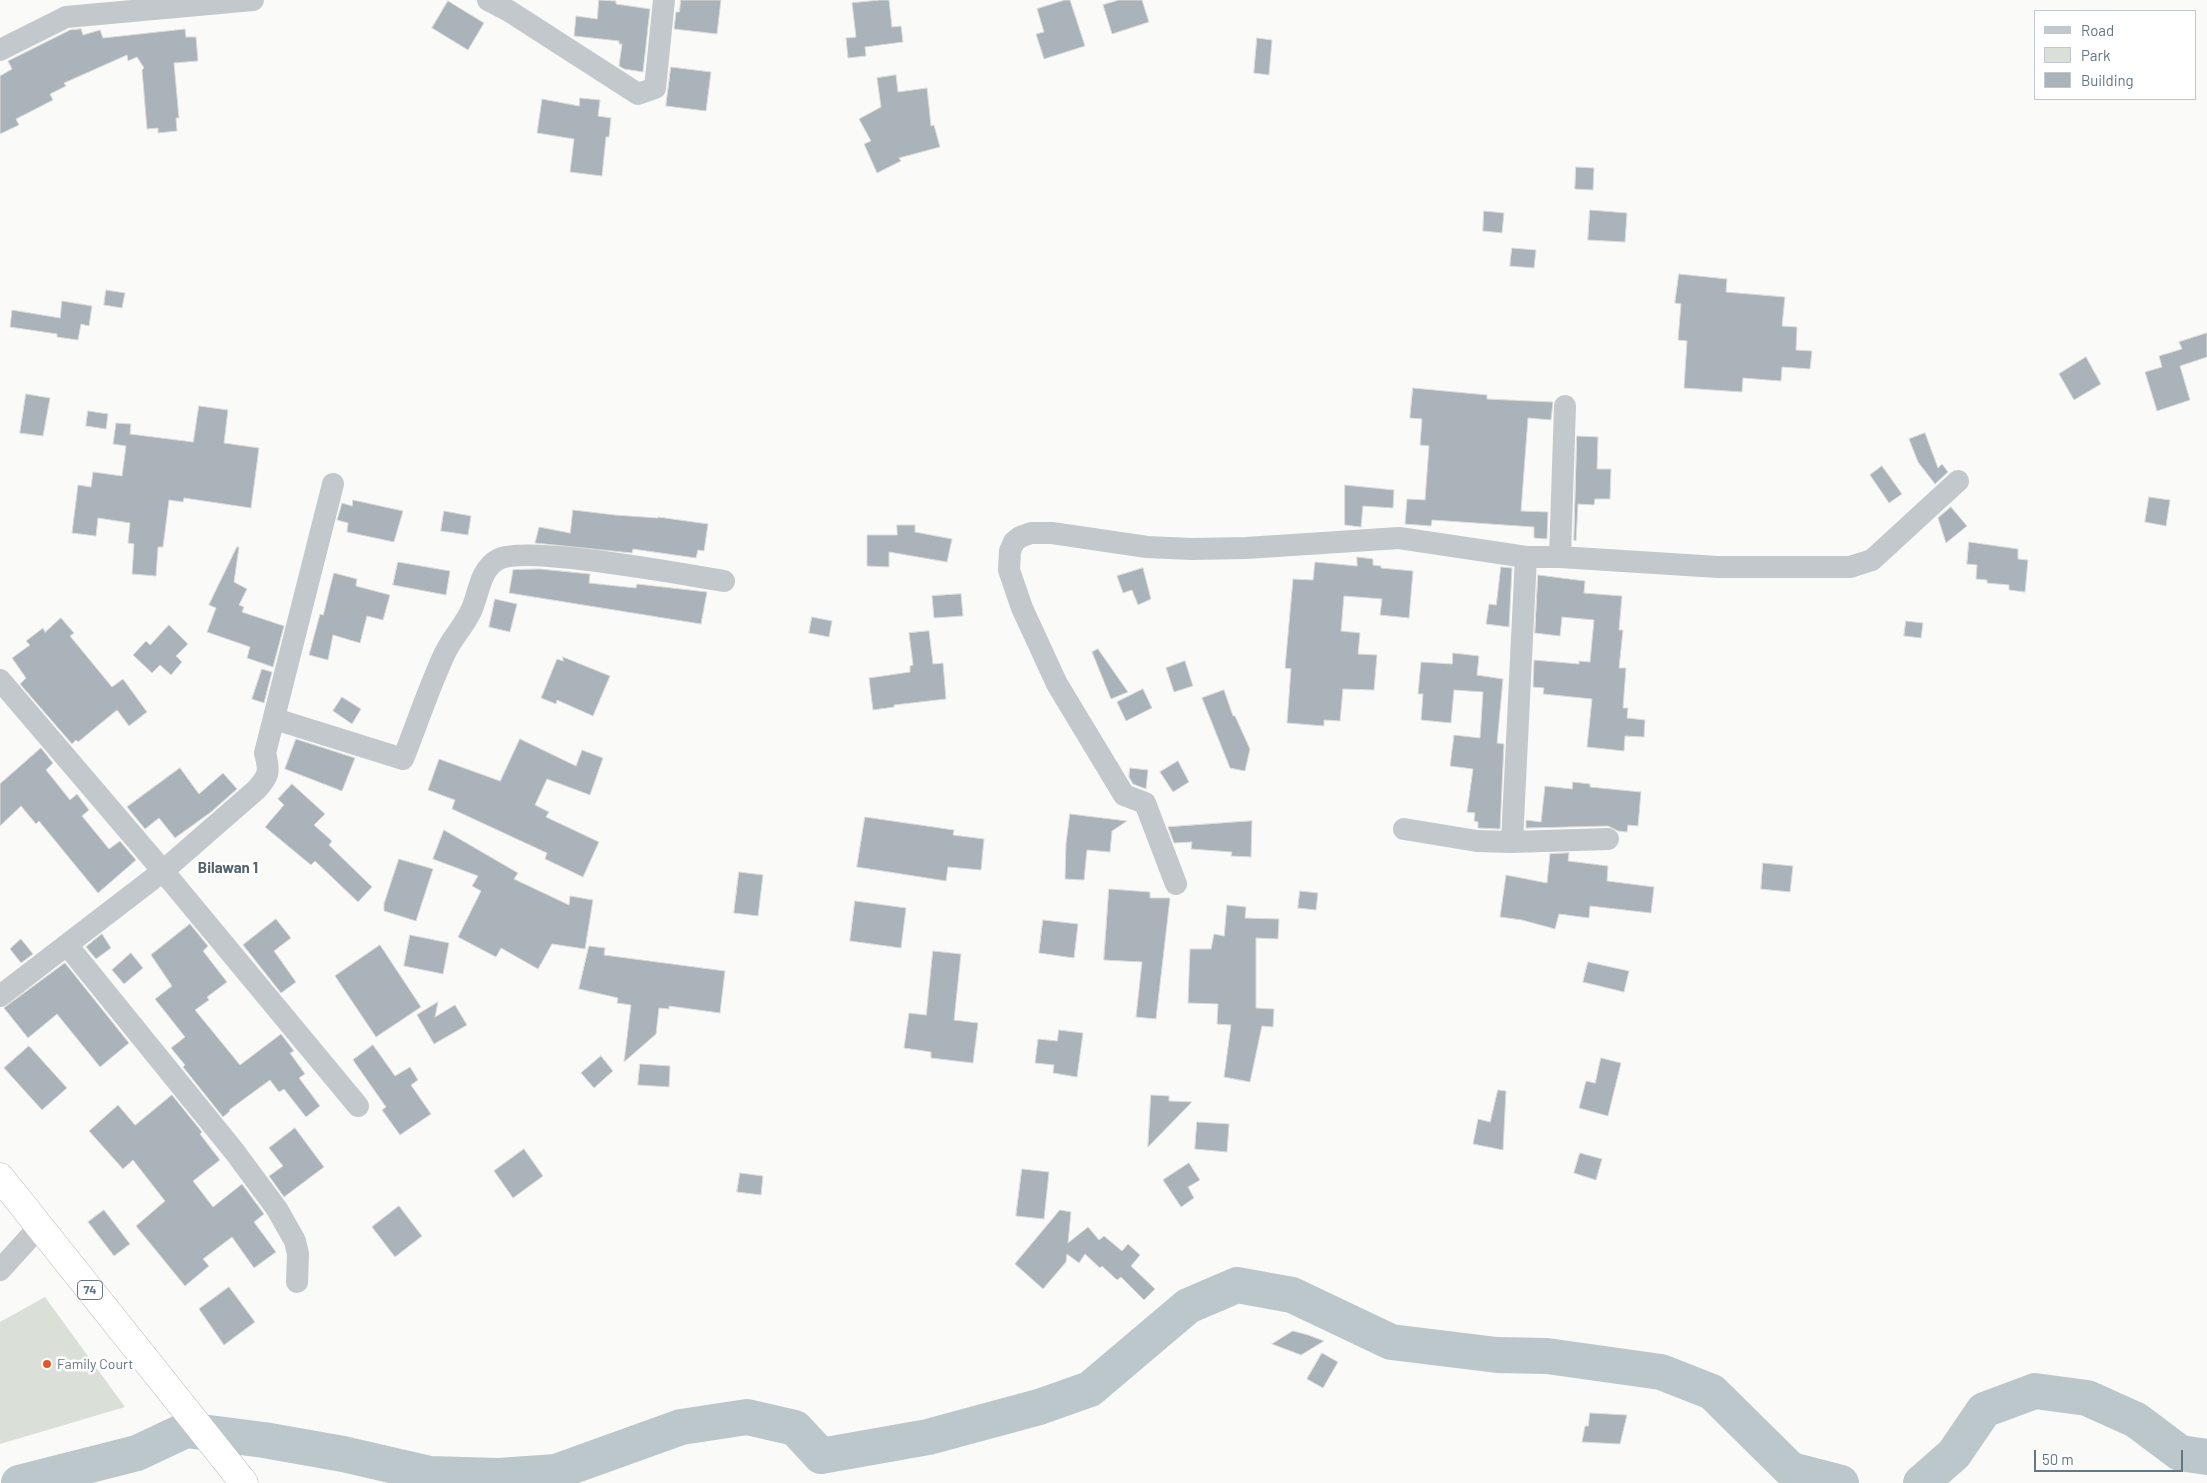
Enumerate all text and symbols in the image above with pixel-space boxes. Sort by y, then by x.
legend [2034,10,2197,100]
text: Road [2081,21,2114,39]
text: Park [2081,46,2110,64]
text: Building [2081,71,2134,89]
district label: Bilawan 1 [198,859,258,877]
road number: 74 [78,1280,102,1300]
place label: Family Court [57,1356,133,1372]
marker: Family Court [41,1358,53,1370]
scale bar [2037,1440,2186,1472]
text: 50 m [2042,1450,2074,1468]

